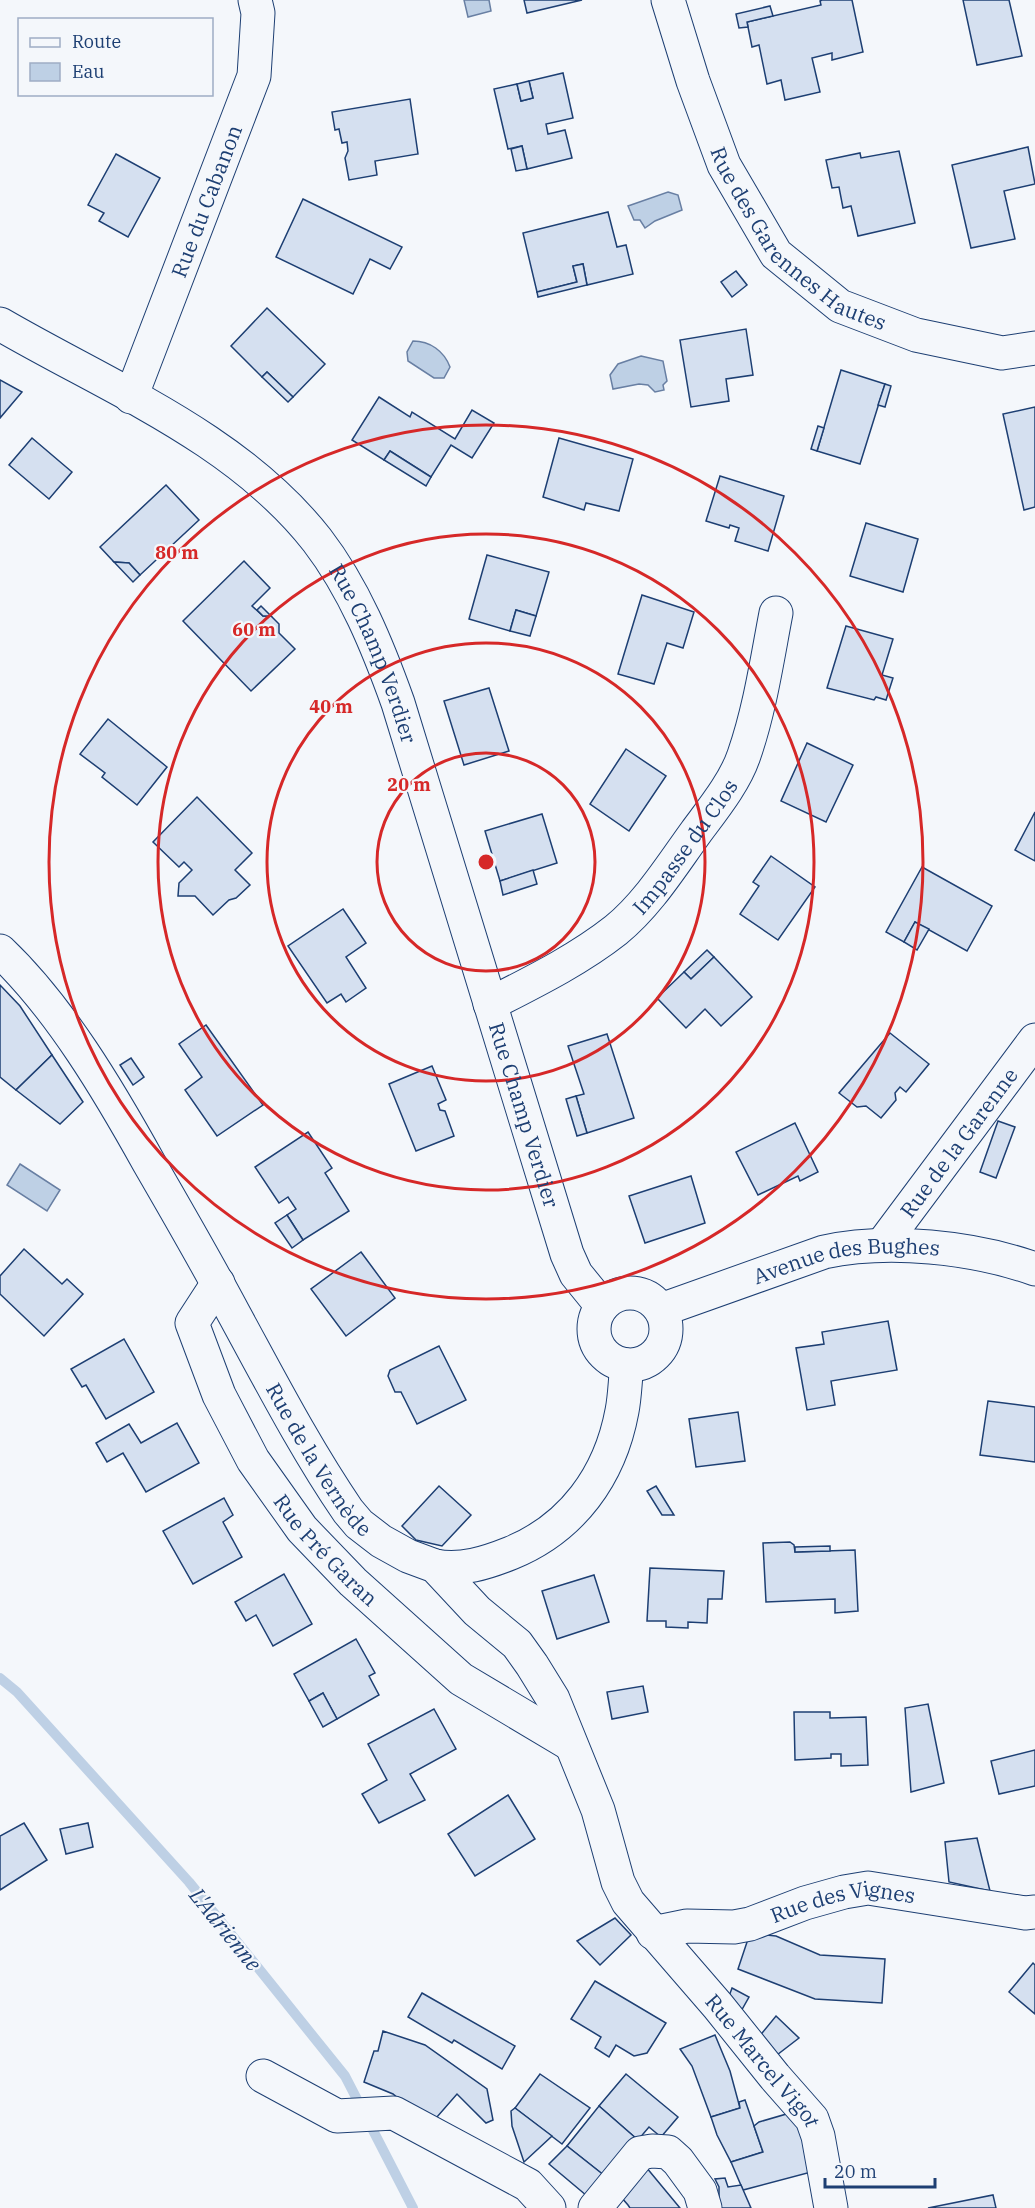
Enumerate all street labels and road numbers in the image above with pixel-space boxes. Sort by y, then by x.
street label: Rue du Cabanon [164,121,248,281]
street label: Rue des Garennes Hautes [704,143,890,336]
street label: Rue Champ Verdier [323,558,424,747]
street label: Impasse du Clos [626,774,744,920]
street label: Rue Champ Verdier [483,1019,566,1212]
street label: Rue de la Garenne [893,1062,1024,1223]
street label: Avenue des Bughes [749,1231,941,1290]
street label: Rue de la Vernède [260,1378,377,1543]
street label: Rue Pré Garan [268,1488,384,1612]
street label: Rue des Vignes [766,1874,917,1929]
street label: Rue Marcel Vigot [699,1988,827,2130]

